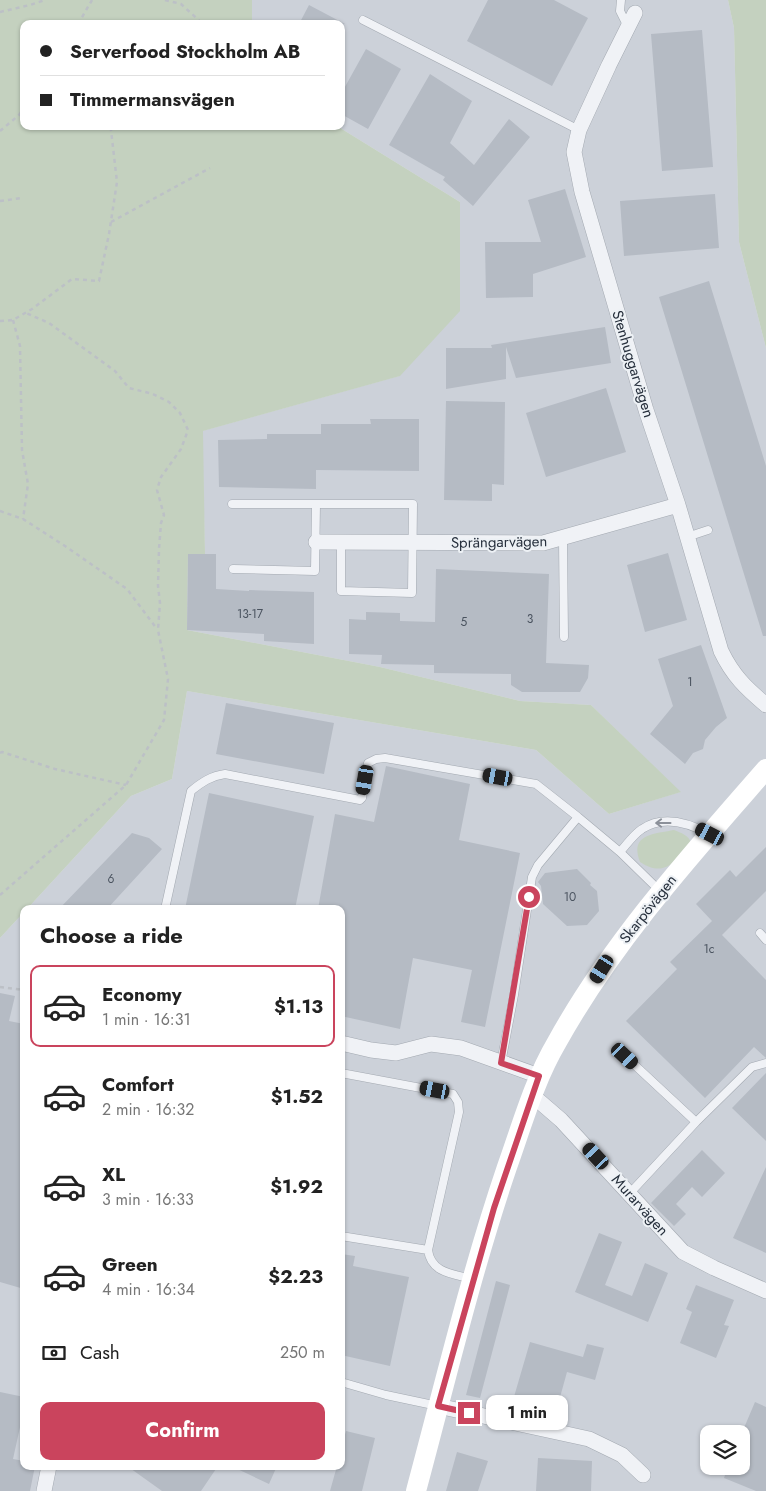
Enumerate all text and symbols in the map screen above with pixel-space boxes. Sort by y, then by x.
text: Serverfood Stockholm AB [70,38,300,65]
text: Timmermansvägen [70,86,235,113]
street label: Stenhuggarvägen [606,308,660,420]
street label: Sprängarvägen [451,530,547,554]
house number: 13-17 [237,605,264,623]
house number: 3 [527,610,534,628]
house number: 5 [461,613,468,631]
house number: 1 [687,673,693,691]
car [355,764,374,796]
car [481,767,514,787]
one-way arrow [656,818,672,828]
car [693,821,726,847]
house number: 6 [108,870,115,888]
street label: Skarpövägen [614,870,682,948]
route start [518,886,540,908]
house number: 10 [564,888,576,906]
text: Choose a ride [40,919,183,951]
house number: 1c [703,940,715,958]
car [587,952,616,986]
text: Economy [102,981,182,1008]
icon: car [42,984,87,1029]
text: $1.13 [274,993,323,1020]
text: 1 min · 16:31 [102,1008,191,1031]
car [608,1040,641,1072]
text: Comfort [102,1071,174,1098]
icon: car [42,1074,87,1119]
car [418,1080,451,1100]
text: $1.52 [271,1083,323,1110]
text: 2 min · 16:32 [102,1098,194,1121]
car [580,1140,611,1172]
text: XL [102,1161,125,1188]
icon: car [42,1164,87,1209]
street label: Murarvägen [606,1169,674,1241]
text: $1.92 [270,1173,323,1200]
text: 3 min · 16:33 [102,1188,194,1211]
text: Green [102,1251,158,1278]
icon: car [42,1254,87,1299]
text: $2.23 [268,1263,323,1290]
text: 4 min · 16:34 [102,1278,195,1301]
icon: cash [40,1339,68,1367]
text: Cash [80,1339,120,1366]
text: 250 m [280,1341,325,1364]
callout: 1 min [486,1396,569,1430]
text: 1 min [507,1401,547,1424]
button: Confirm [40,1402,325,1460]
route end [458,1402,480,1424]
map controls [700,1425,750,1475]
button: layers [700,1425,750,1475]

